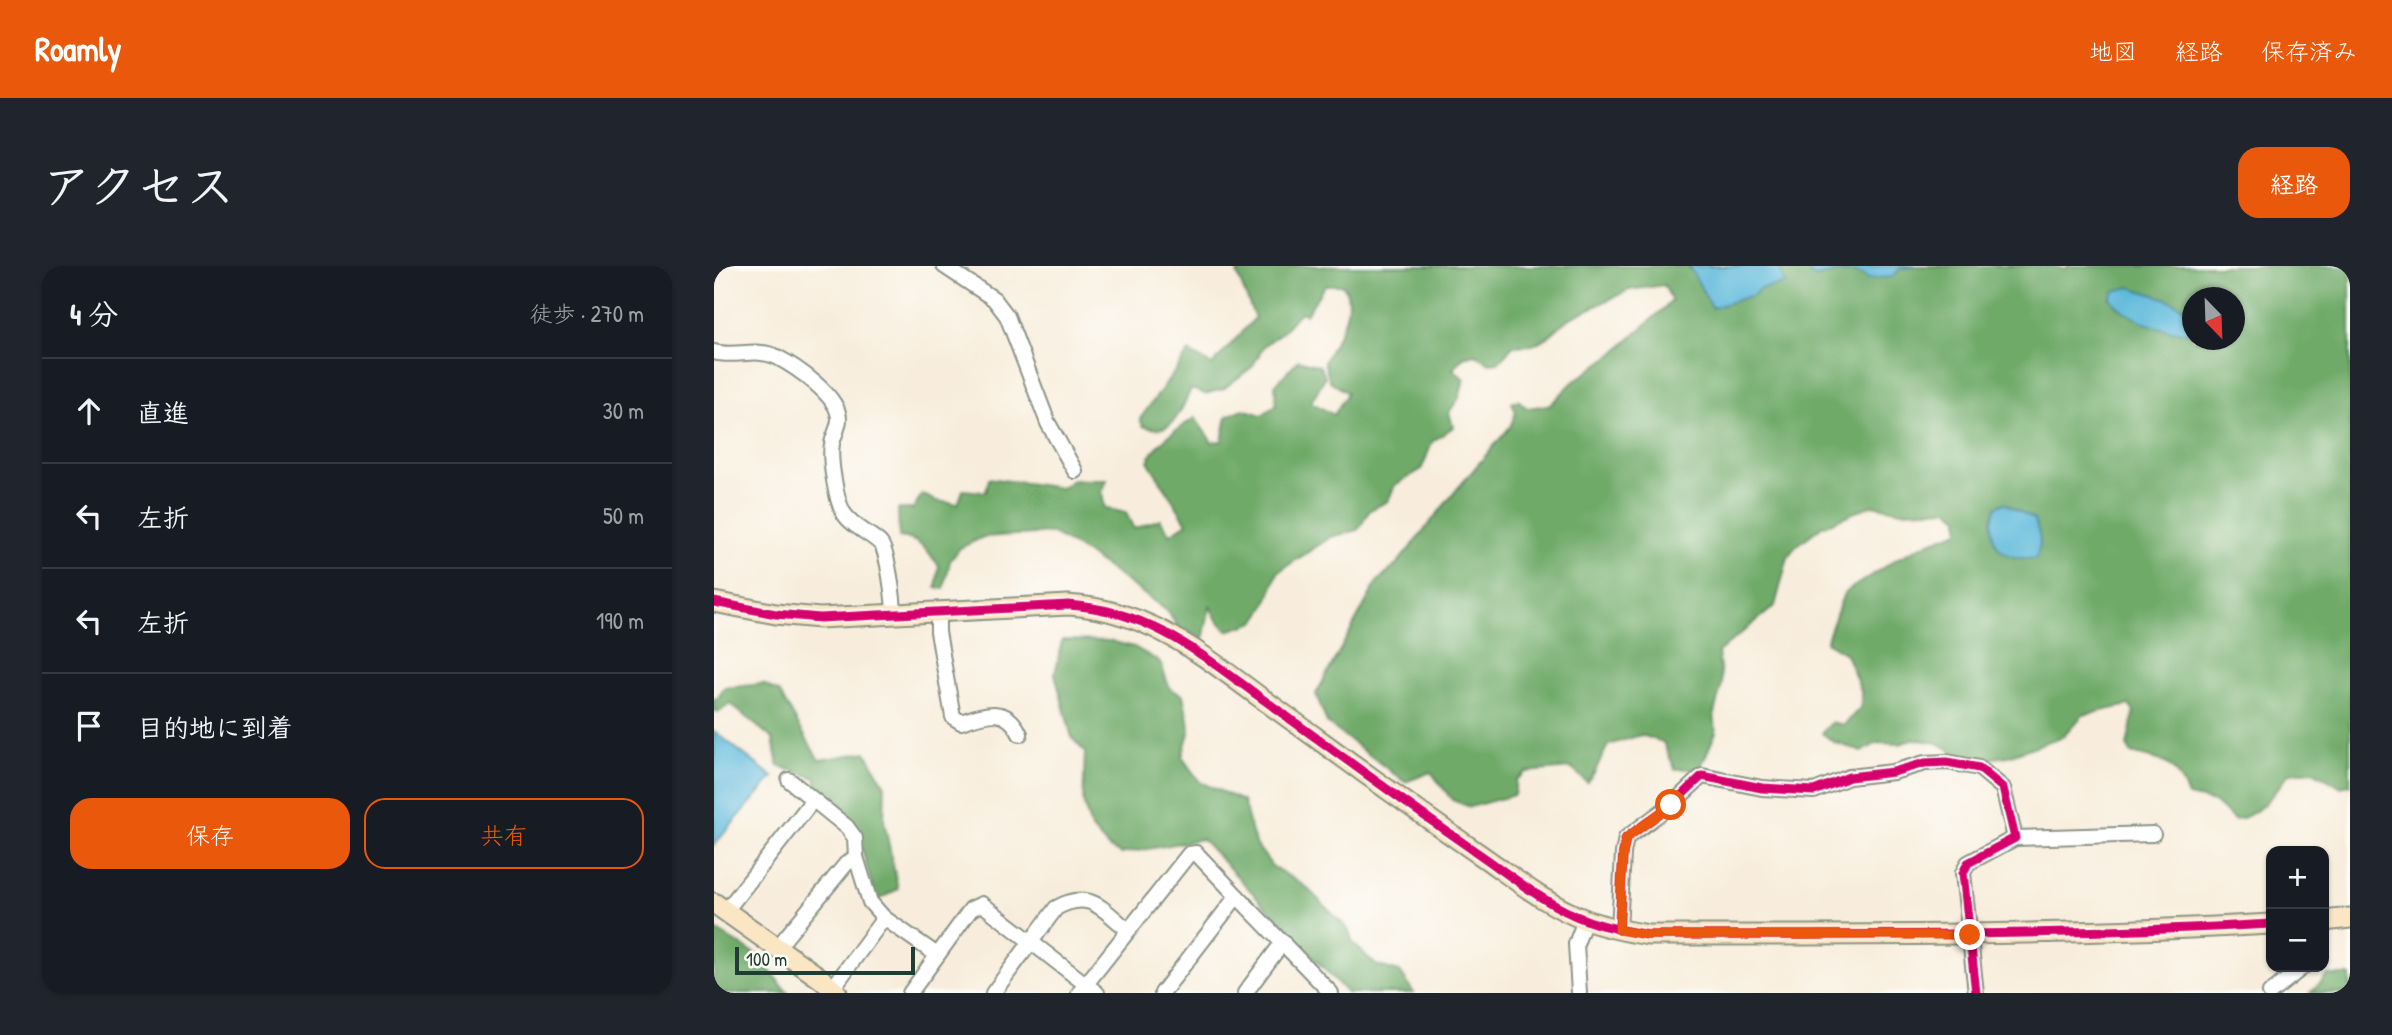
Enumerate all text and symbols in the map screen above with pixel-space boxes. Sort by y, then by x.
text: Roamly [35,27,121,71]
text: 地図 [2089,35,2137,67]
text: 経路 [2175,35,2223,67]
text: 保存済み [2261,35,2357,67]
button: 経路 [2238,147,2350,218]
text: アクセス [42,152,235,218]
north arrow [2182,287,2245,350]
text: 4 分 [70,294,118,334]
text: 徒歩 · 270 m [529,298,644,329]
icon: ahead [70,392,108,430]
text: 直進 [137,395,189,430]
text: 30 m [602,395,644,426]
icon: left [70,497,108,535]
text: 左折 [137,500,189,535]
text: 50 m [603,500,644,531]
icon: left [70,602,108,640]
text: 左折 [137,605,189,640]
text: 190 m [596,605,644,636]
icon: arrive [70,707,108,745]
text: 目的地に到着 [137,710,293,745]
route start [1655,789,1686,820]
button: 保存 [70,798,350,869]
button: 共有 [364,798,644,869]
map controls [2266,846,2329,972]
button: + [2266,846,2329,909]
button: − [2266,909,2329,972]
route end [1954,919,1985,950]
scale bar [735,944,915,976]
text: 100 m [746,946,787,972]

